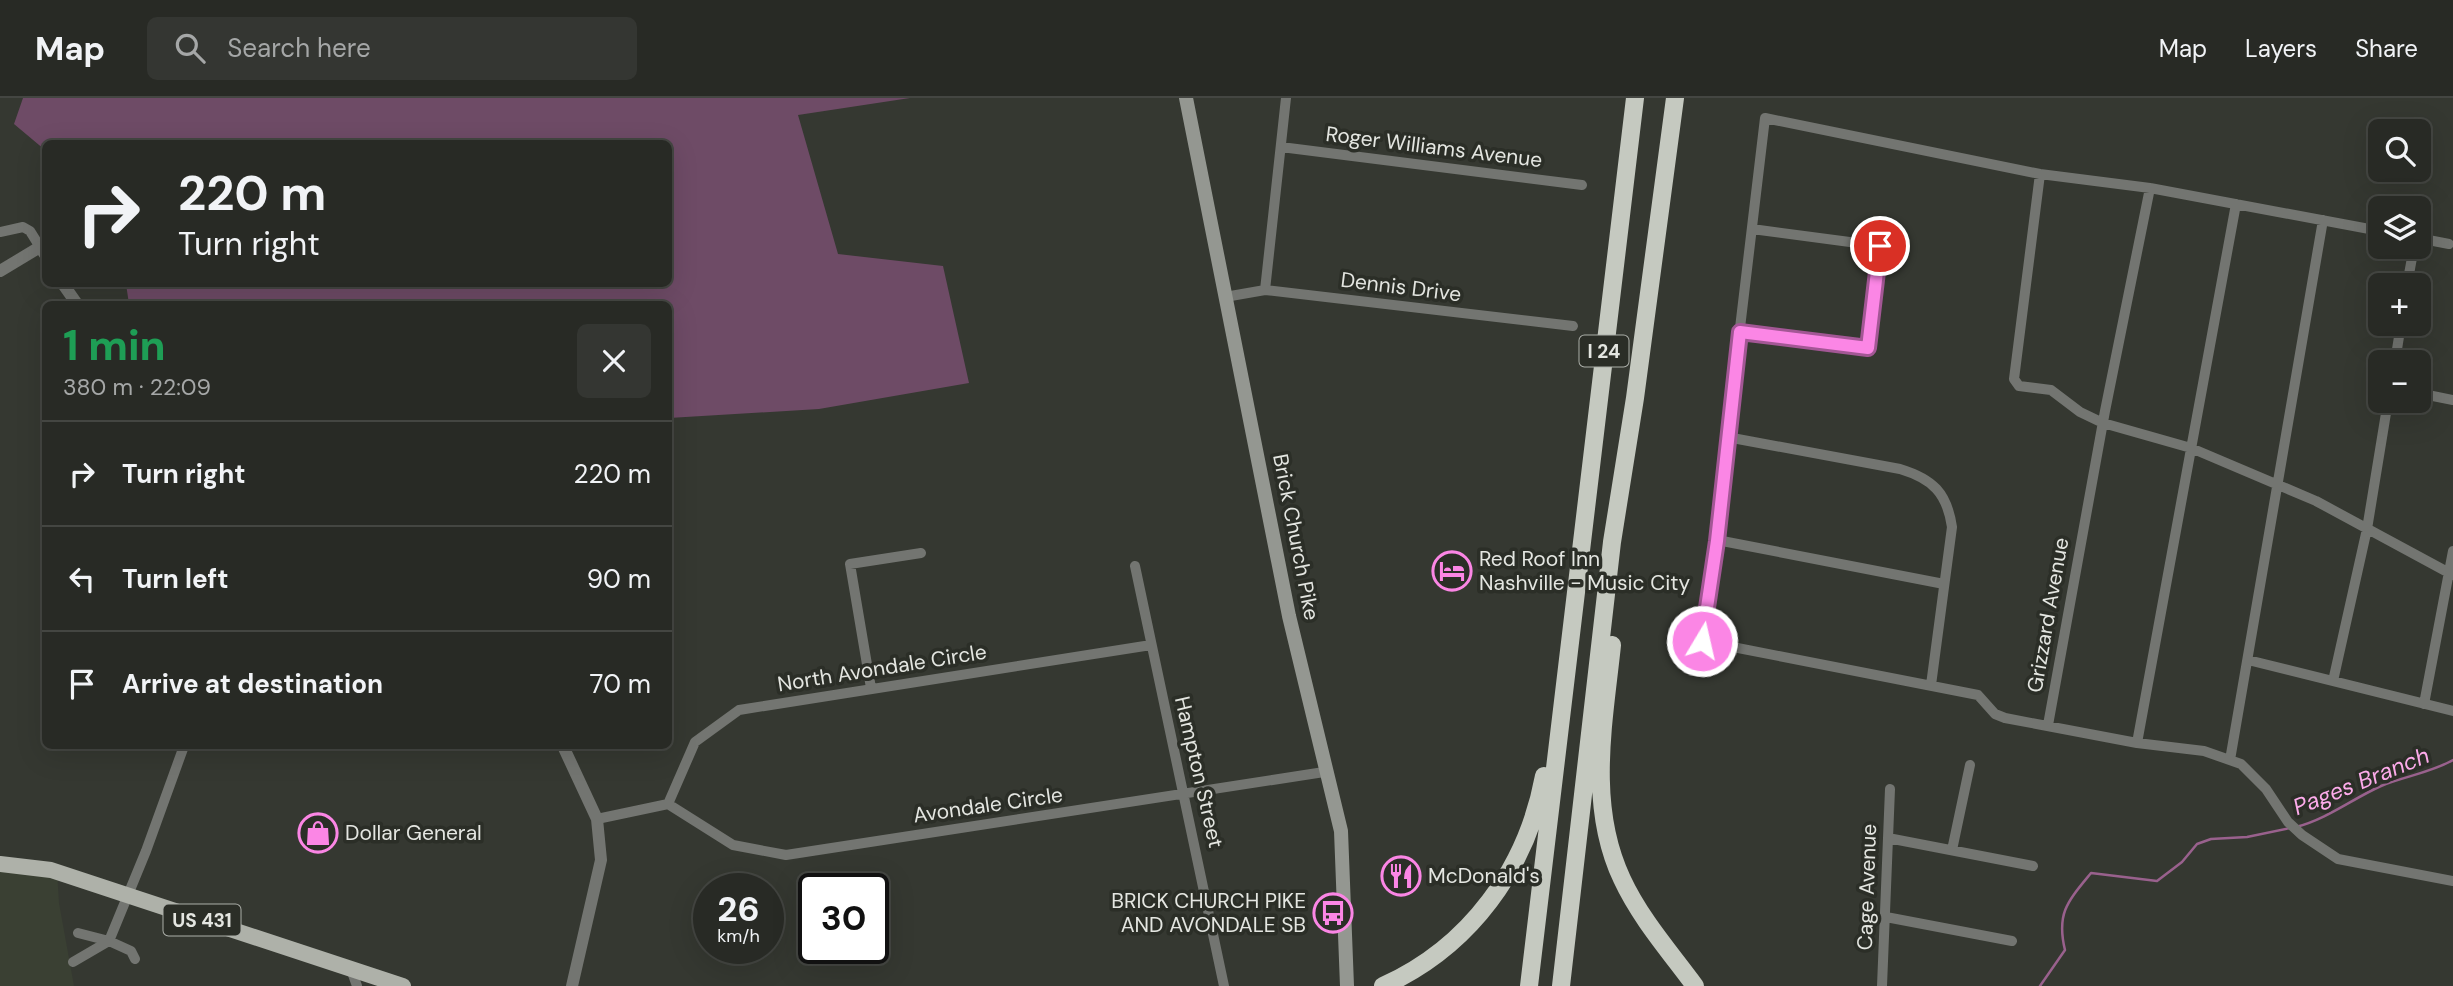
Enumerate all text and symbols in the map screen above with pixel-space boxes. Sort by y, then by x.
search box [147,17,637,80]
text: Map [35,27,105,70]
icon: search [171,29,209,67]
text: Search here [227,31,371,65]
text: Map [2159,33,2207,64]
text: Layers [2245,33,2317,64]
text: Share [2355,33,2418,64]
map controls [2368,119,2431,413]
button: search [2368,119,2431,182]
street label: Roger Williams Avenue [1324,120,1544,174]
text: 220 m [178,161,326,225]
icon: right [63,168,154,259]
button: layers [2368,196,2431,259]
pin [1850,216,1910,276]
text: Turn right [178,223,320,265]
icon: arrive [1861,227,1899,265]
street label: Dennis Drive [1339,266,1463,308]
button: + [2368,273,2431,336]
text: 1 min [63,318,166,373]
button: close [577,324,651,398]
road number: I 24 [1580,336,1628,366]
button: − [2368,350,2431,413]
text: 380 m · 22:09 [63,372,211,402]
street label: Brick Church Pike [1266,451,1326,623]
icon: right [63,455,101,493]
text: Turn right [122,457,246,491]
text: 220 m [573,457,651,491]
street label: Grizzard Avenue [2021,535,2075,695]
place label: Red Roof Inn Nashville - Music City [1479,545,1690,597]
hotel icon: Red Roof Inn Nashville - Music City [1431,550,1473,592]
icon: left [63,560,101,598]
text: Turn left [122,562,229,596]
text: 90 m [587,562,651,596]
position arrow [1665,604,1739,678]
street label: North Avondale Circle [775,638,989,698]
icon: arrive [63,665,101,703]
text: Arrive at destination [122,667,383,701]
text: 70 m [590,667,651,701]
street label: Hampton Street [1168,693,1230,851]
water label: Pages Branch [2288,740,2434,822]
street label: Avondale Circle [911,781,1065,829]
shop icon: Dollar General [297,812,339,854]
place label: Dollar General [345,819,482,847]
street label: Cage Avenue [1851,823,1883,951]
restaurant icon: McDonald's [1380,855,1422,897]
place label: McDonald's [1428,862,1540,890]
speed limit sign: 30 [798,873,889,964]
text: 26 [717,886,760,932]
place label: BRICK CHURCH PIKE AND AVONDALE SB [1111,887,1306,939]
bus stop icon: BRICK CHURCH PIKE AND AVONDALE SB [1312,892,1354,934]
road number: US 431 [164,904,241,936]
text: km/h [717,924,760,948]

